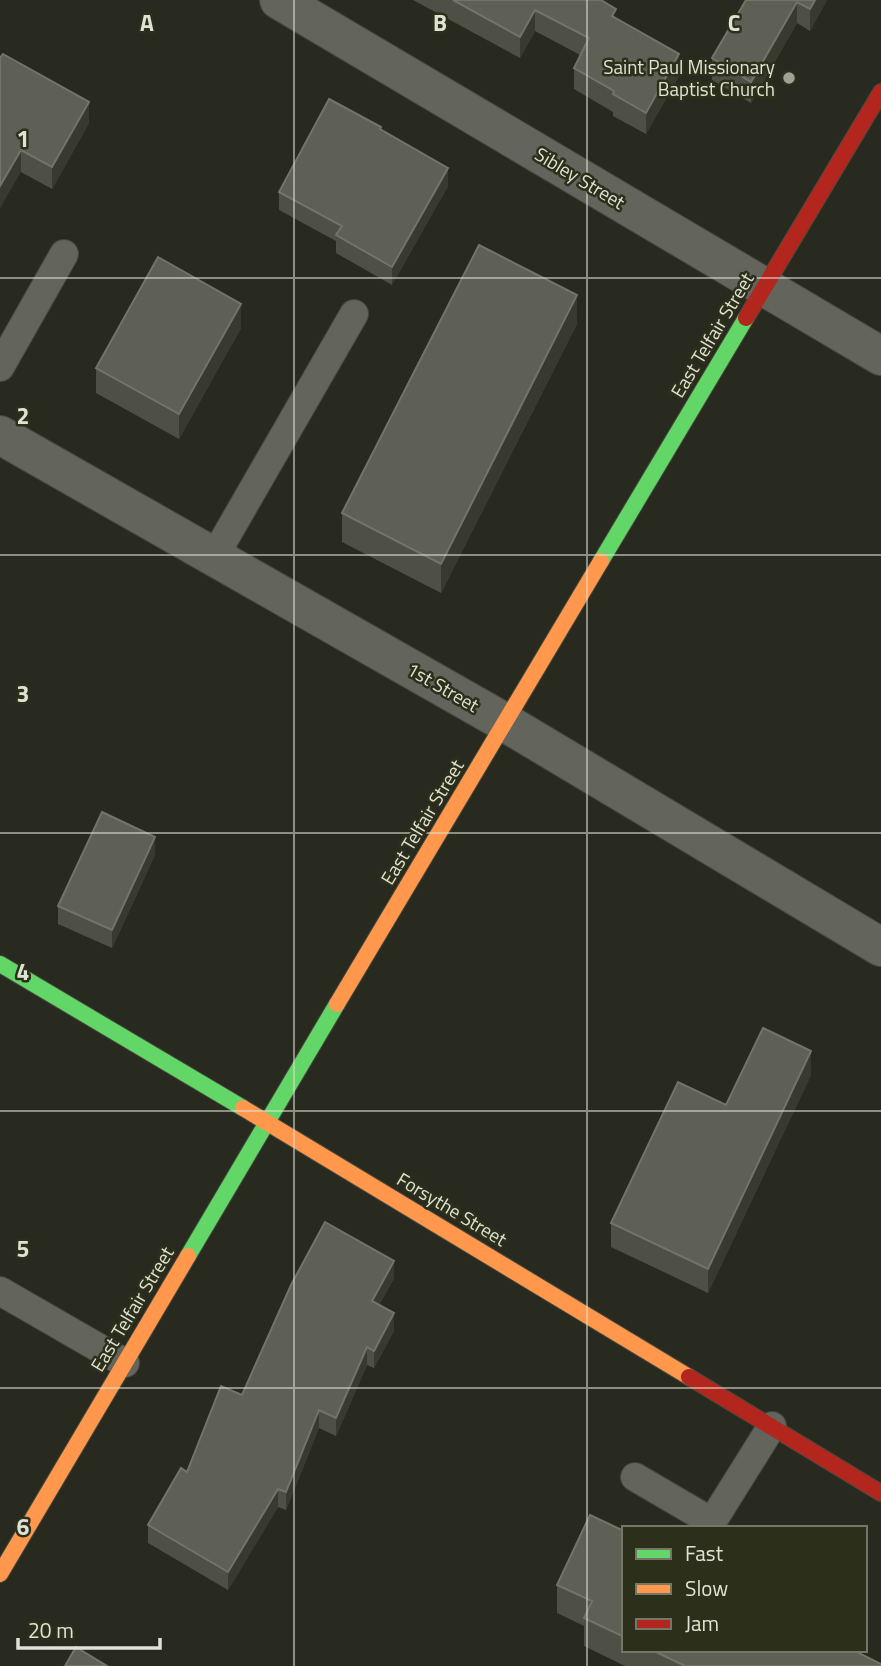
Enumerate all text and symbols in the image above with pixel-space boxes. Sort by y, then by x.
text: A [140,5,154,40]
text: B [433,5,447,40]
text: C [728,5,740,40]
place label: Saint Paul Missionary Baptist Church [603,52,775,103]
marker: Saint Paul Missionary Baptist Church [781,70,797,86]
text: 1 [17,121,29,156]
street label: Sibley Street [530,139,631,216]
street label: East Telfair Street [663,266,761,403]
text: 2 [17,398,29,433]
street label: 1st Street [402,654,485,719]
text: 3 [17,676,29,711]
street label: East Telfair Street [373,753,471,890]
text: 4 [17,954,29,989]
street label: Forsythe Street [392,1164,513,1253]
text: 5 [17,1231,29,1266]
street label: East Telfair Street [83,1240,181,1377]
text: 6 [17,1509,30,1544]
legend [622,1526,867,1652]
text: Fast [685,1537,724,1569]
text: Slow [685,1572,728,1604]
scale bar [18,1606,159,1650]
text: Jam [685,1607,719,1639]
text: 20 m [28,1614,74,1646]

